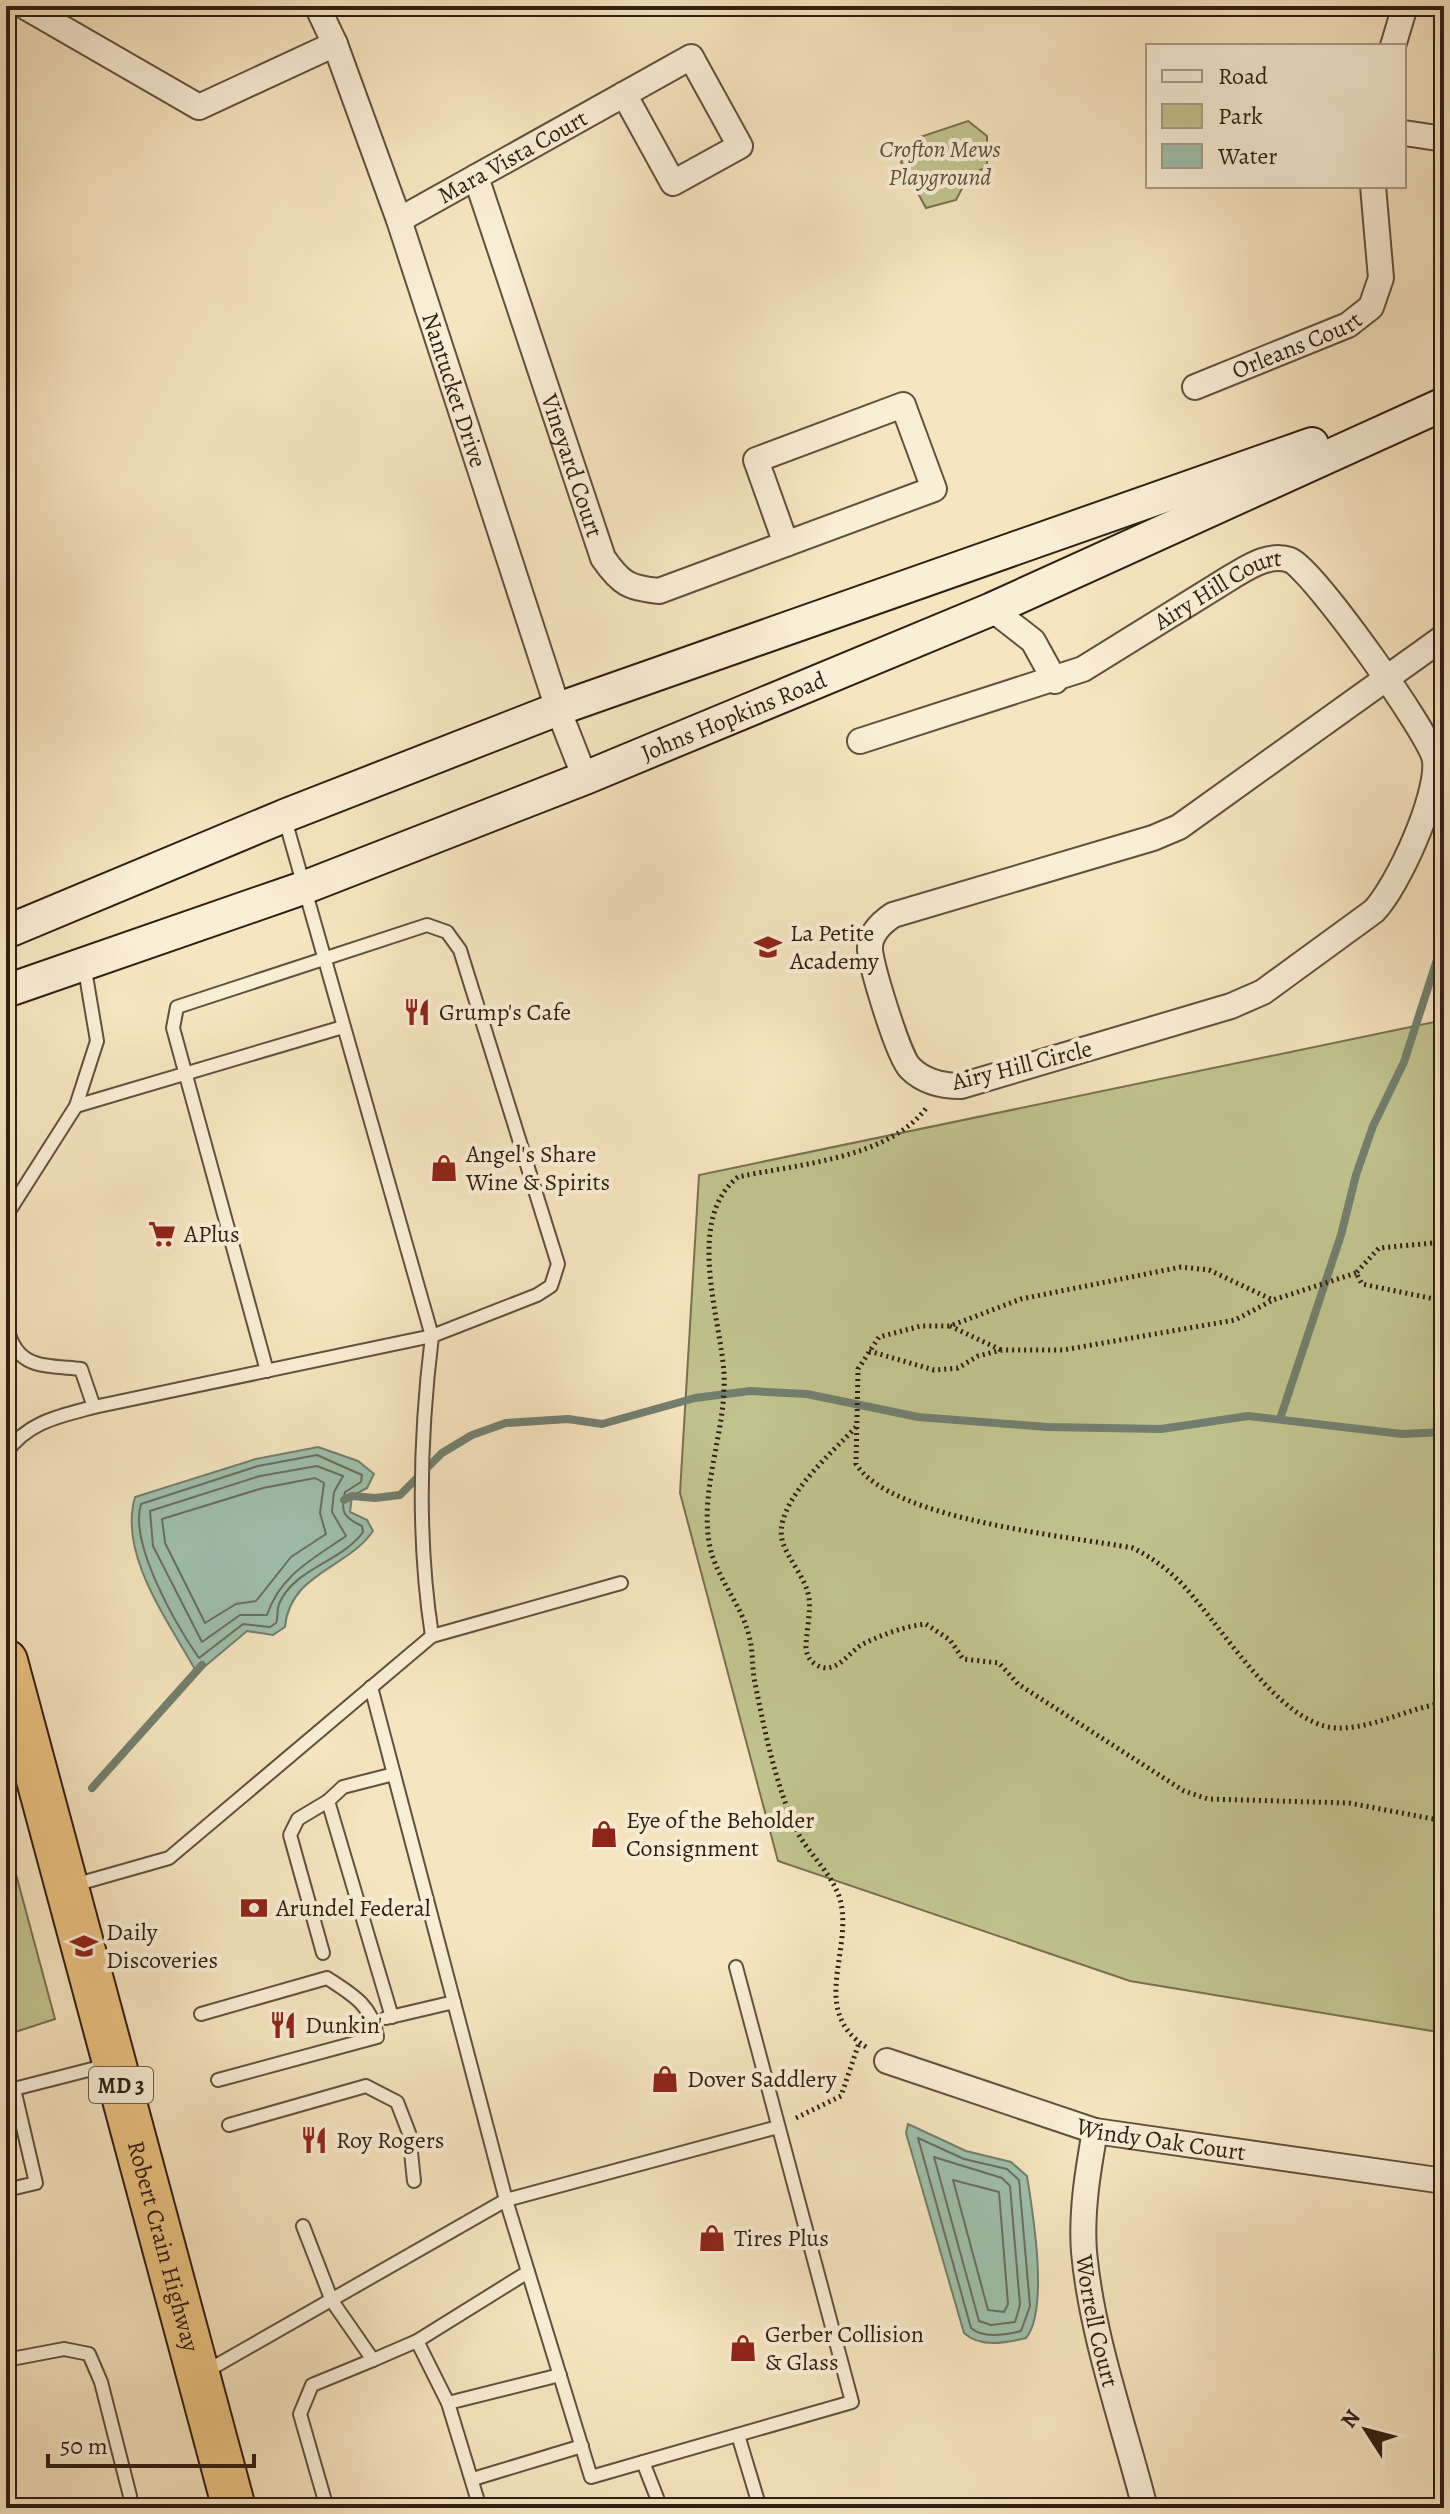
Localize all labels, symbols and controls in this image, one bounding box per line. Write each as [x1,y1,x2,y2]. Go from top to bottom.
legend [1146,44,1406,188]
text: Road [1218,60,1268,92]
text: Park [1218,100,1263,132]
street label: Mara Vista Court [432,102,593,211]
park label: Crofton Mews Playground [879,133,1001,193]
text: Water [1217,140,1278,172]
street label: Orleans Court [1227,304,1369,386]
street label: Nantucket Drive [414,308,494,471]
street label: Vineyard Court [533,389,611,541]
street label: Airy Hill Court [1147,542,1282,638]
street label: Johns Hopkins Road [636,664,831,769]
place label: La Petite Academy [789,917,879,977]
school or university icon: La Petite Academy [753,932,783,962]
place label: Grump's Cafe [439,996,571,1028]
restaurant icon: Grump's Cafe [402,997,432,1027]
street label: Airy Hill Circle [948,1032,1095,1098]
place label: Angel's Share Wine & Spirits [465,1138,610,1198]
shop icon: Angel's Share Wine & Spirits [429,1153,459,1183]
place label: APlus [183,1218,240,1250]
supermarket icon: APlus [147,1219,177,1249]
place label: Eye of the Beholder Consignment [626,1804,814,1864]
shop icon: Eye of the Beholder Consignment [589,1819,619,1849]
place label: Arundel Federal [275,1892,431,1924]
bank icon: Arundel Federal [239,1893,269,1923]
place label: Daily Discoveries [106,1916,218,1976]
school or university icon: Daily Discoveries [69,1931,99,1961]
place label: Dunkin' [305,2009,382,2041]
restaurant icon: Dunkin' [268,2010,298,2040]
place label: Dover Saddlery [687,2063,837,2095]
shop icon: Dover Saddlery [650,2064,680,2094]
road number: MD 3 [89,2067,153,2103]
street label: Windy Oak Court [1071,2109,1248,2168]
place label: Roy Rogers [336,2124,444,2156]
restaurant icon: Roy Rogers [299,2125,329,2155]
street label: Robert Crain Highway [120,2137,207,2355]
place label: Tires Plus [734,2222,829,2254]
shop icon: Tires Plus [697,2223,727,2253]
street label: Worrell Court [1068,2252,1127,2391]
place label: Gerber Collision & Glass [765,2318,924,2378]
shop icon: Gerber Collision & Glass [728,2333,758,2363]
north arrow [1326,2390,1406,2470]
text: N [1334,2404,1367,2434]
scale bar [48,2418,254,2468]
text: 50 m [60,2430,108,2462]

